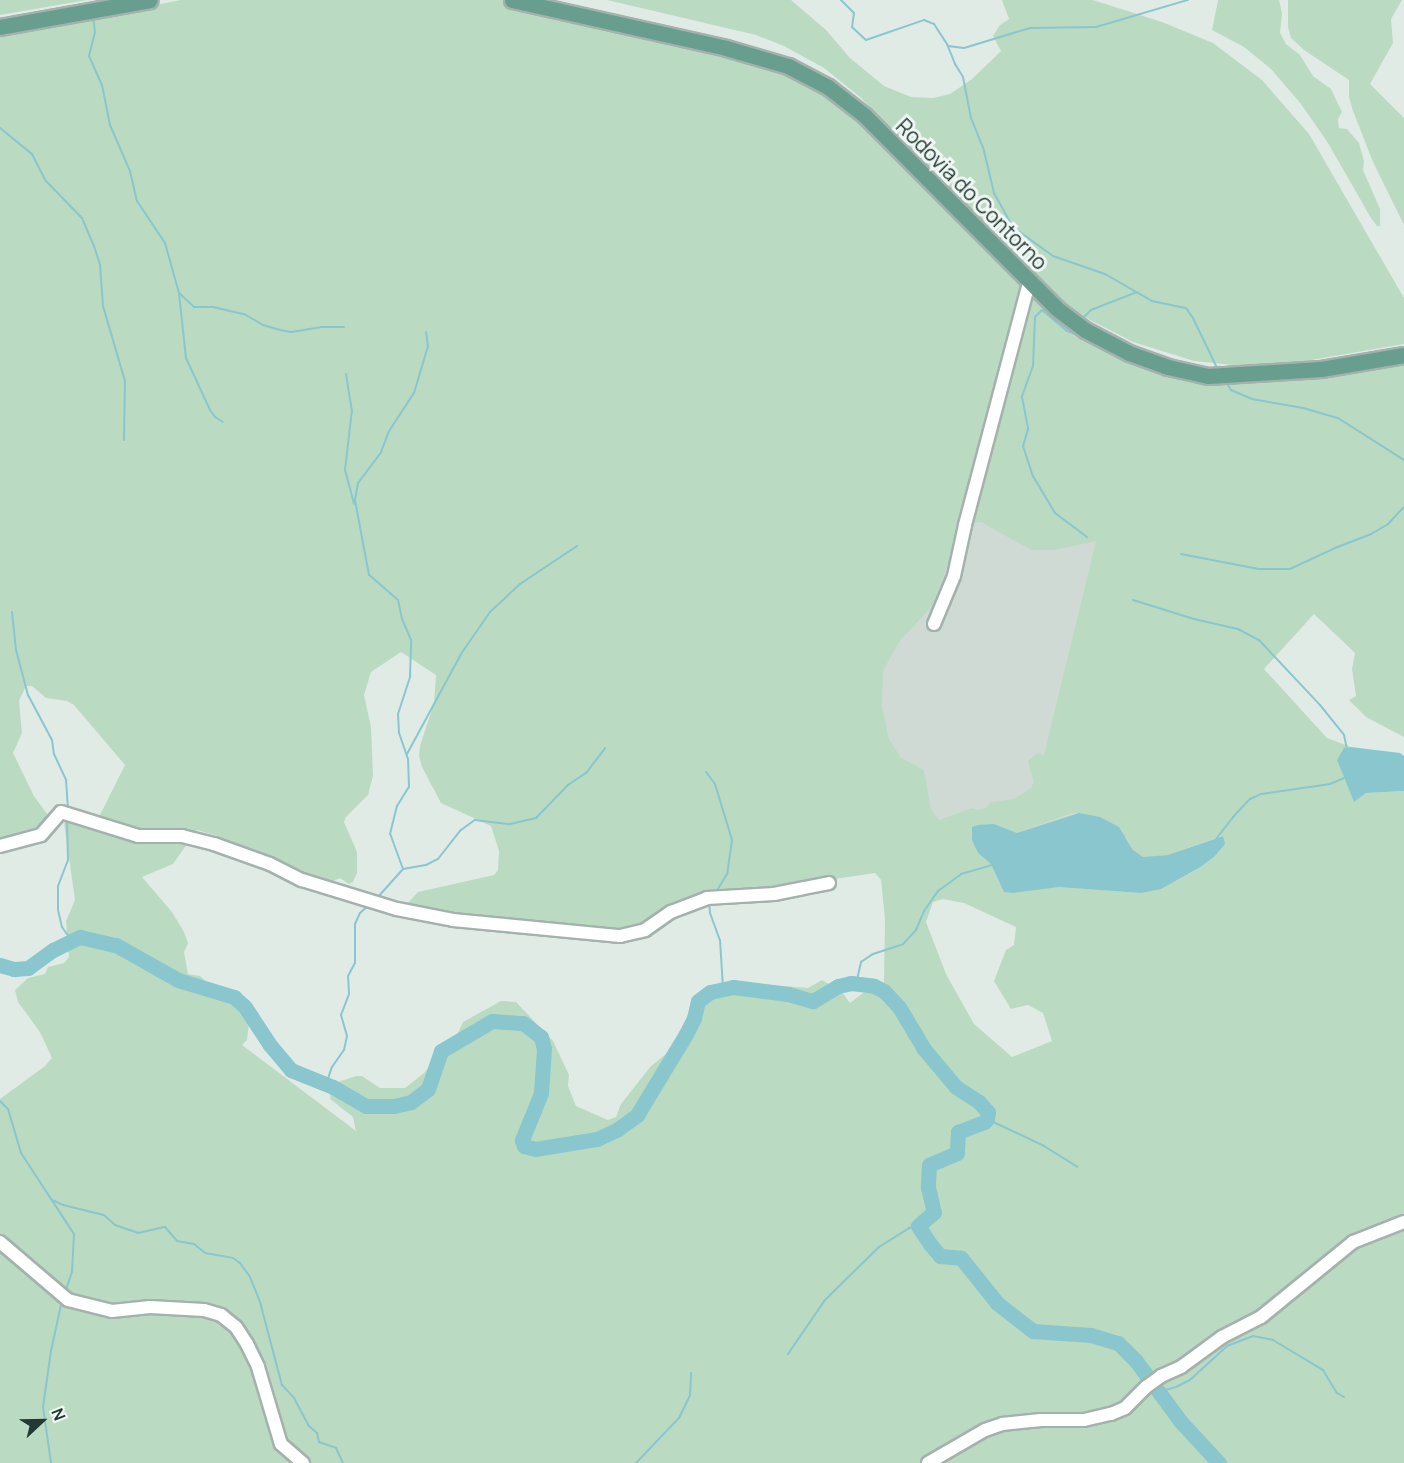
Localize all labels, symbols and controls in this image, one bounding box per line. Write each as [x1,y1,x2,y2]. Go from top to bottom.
street label: Rodovia do Contorno [891,113,1053,275]
north arrow [12,1391,72,1451]
text: N [46,1405,71,1424]

